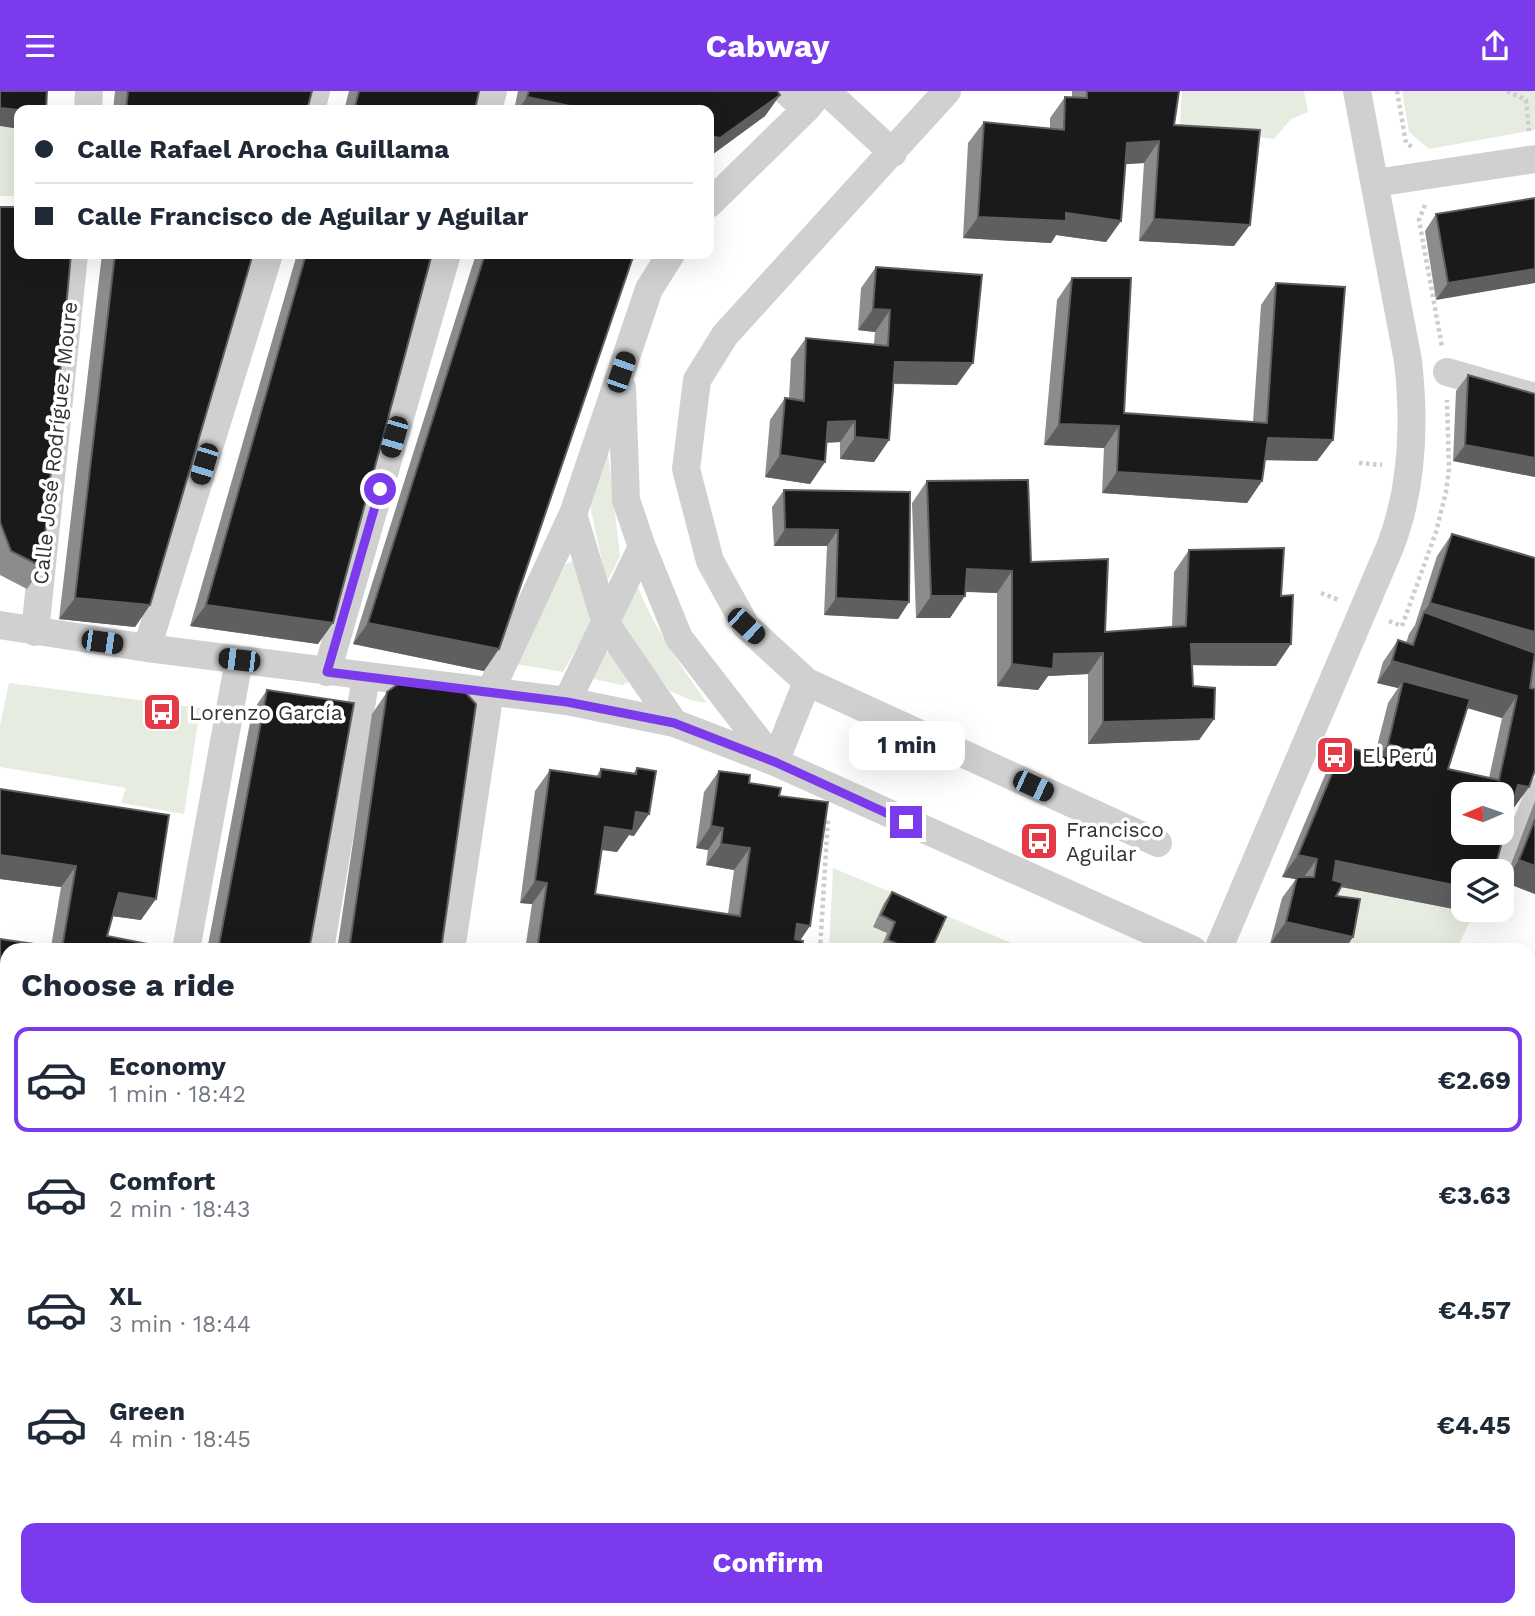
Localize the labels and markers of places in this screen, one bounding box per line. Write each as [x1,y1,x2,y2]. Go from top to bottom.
bus stop icon: Lorenzo García [141,691,183,733]
place label: Lorenzo García [189,700,343,725]
bus stop icon: El Perú [1314,734,1356,776]
place label: El Perú [1362,743,1435,768]
place label: Francisco Aguilar [1066,817,1164,866]
bus stop icon: Francisco Aguilar [1018,820,1060,862]

